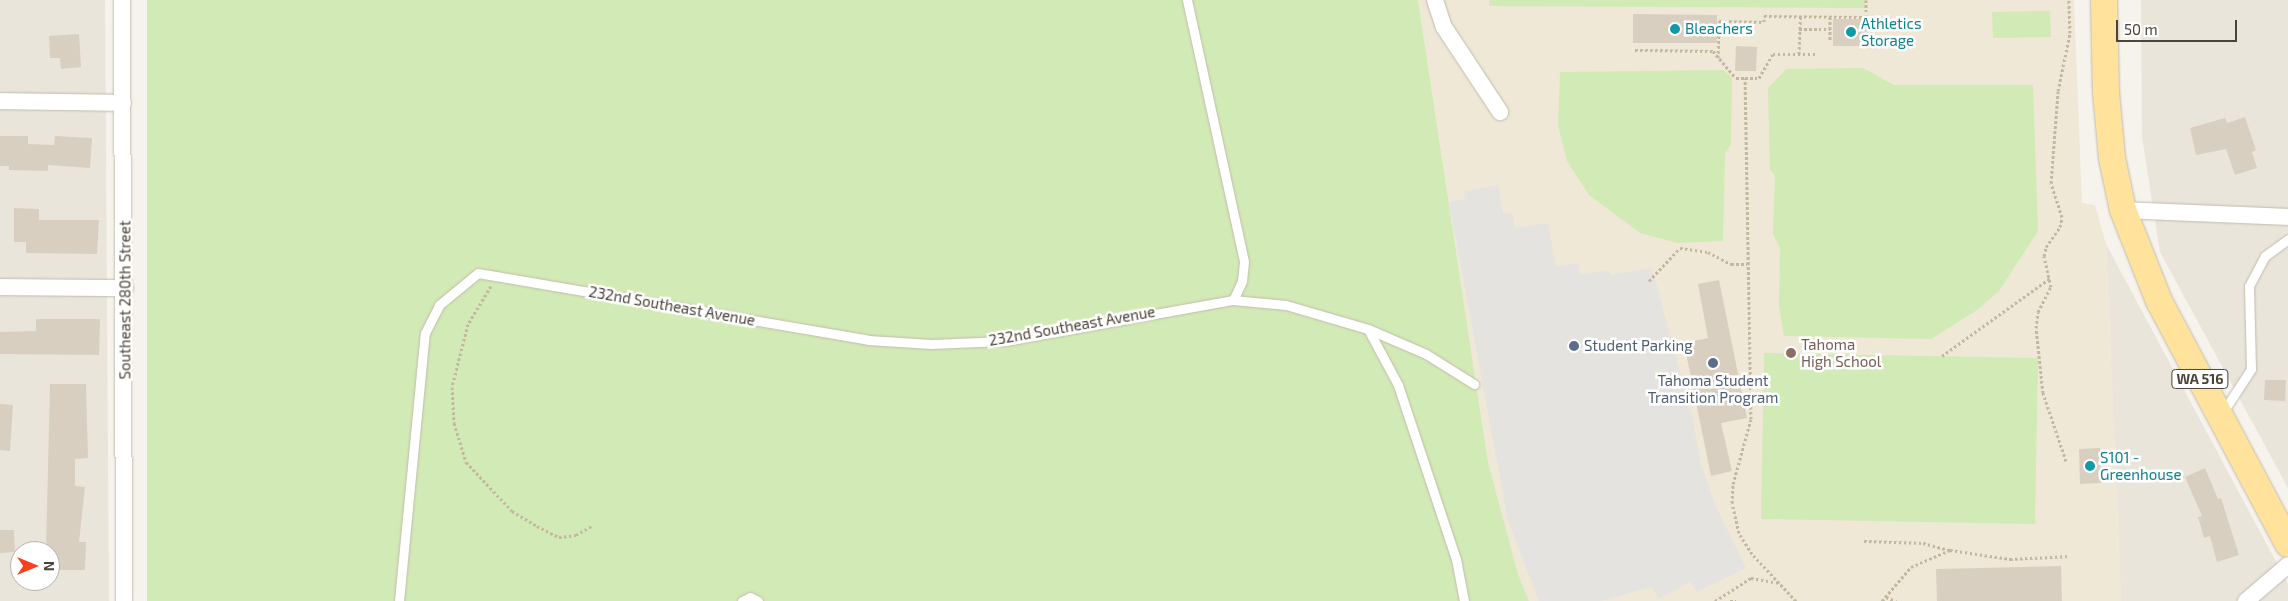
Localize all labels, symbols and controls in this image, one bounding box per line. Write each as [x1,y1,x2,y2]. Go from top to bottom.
scale bar [2118,10,2239,42]
place label: Athletics Storage [1861,14,1921,49]
place label: Bleachers [1685,20,1753,38]
text: 50 m [2124,20,2158,38]
marker: Bleachers [1669,23,1681,35]
marker: Athletics Storage [1845,26,1857,38]
street label: Southeast 280th Street [116,221,134,379]
street label: 232nd Southeast Avenue [587,282,757,330]
street label: 232nd Southeast Avenue [987,302,1157,350]
place label: Tahoma High School [1801,335,1881,370]
place label: Student Parking [1584,337,1692,355]
marker: Student Parking [1568,340,1580,352]
marker: Tahoma High School [1785,347,1797,359]
marker: Tahoma Student Transition Program [1707,357,1719,369]
road number: WA 516 [2170,368,2230,390]
place label: Tahoma Student Transition Program [1648,371,1778,406]
place label: S101 - Greenhouse [2100,448,2182,483]
marker: S101 - Greenhouse [2084,460,2096,472]
north arrow [10,541,60,591]
text: N [41,561,58,571]

